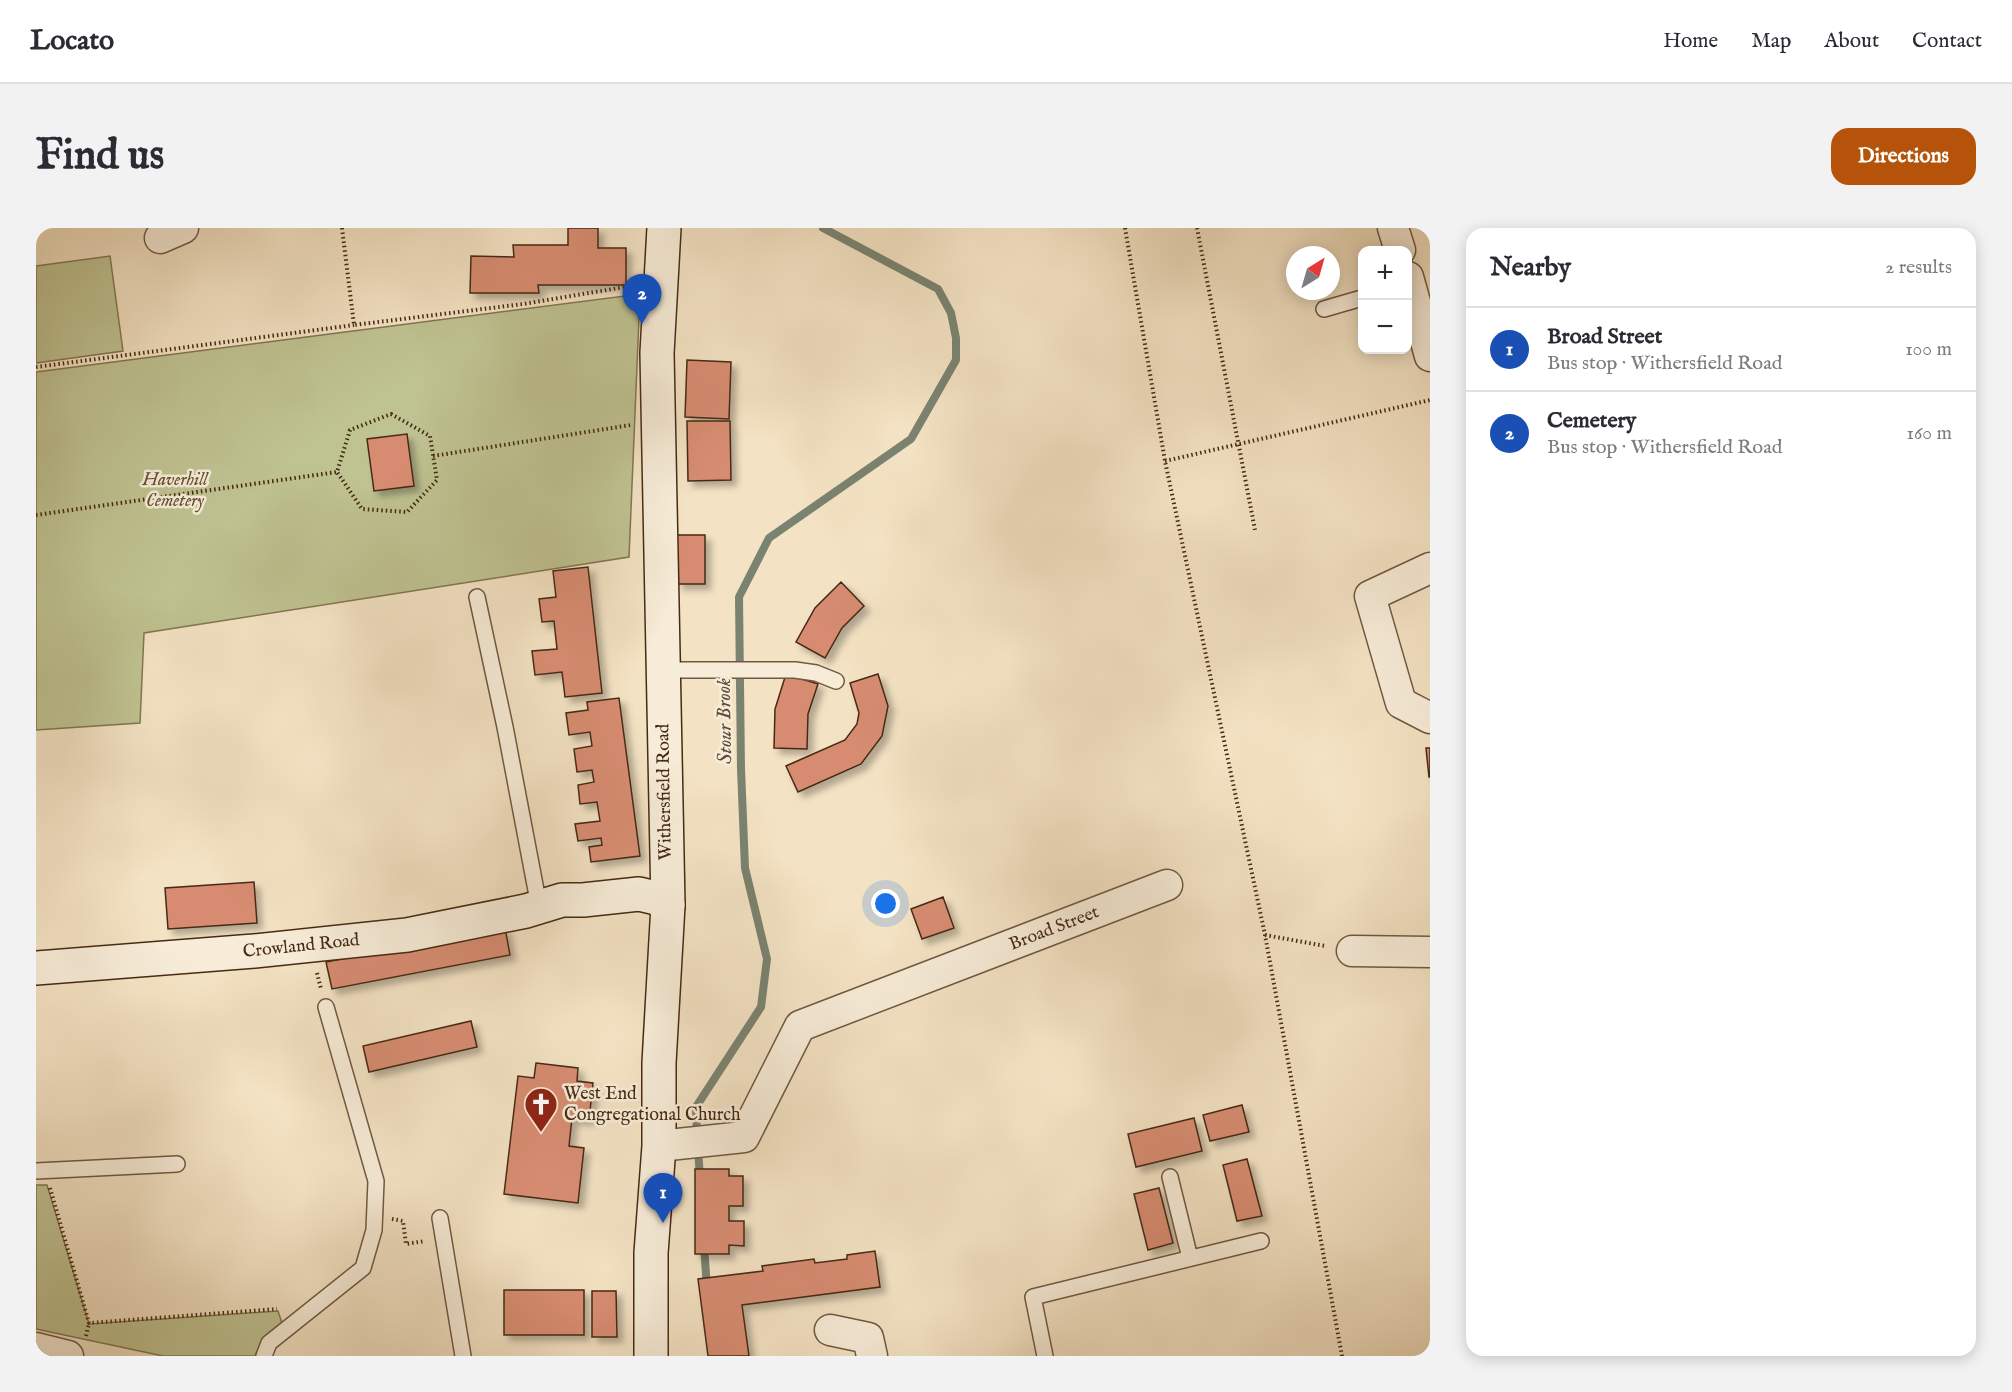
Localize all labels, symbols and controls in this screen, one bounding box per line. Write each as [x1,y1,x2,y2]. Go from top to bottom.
text: Locato [30,24,114,59]
text: Home [1663,28,1718,55]
text: Map [1751,28,1791,55]
text: About [1824,28,1879,55]
text: Contact [1912,28,1982,55]
button: Directions [1831,128,1976,185]
text: Find us [36,130,164,183]
north arrow [1286,246,1340,300]
map controls [1358,246,1412,354]
button: + [1358,246,1412,300]
text: Nearby [1490,251,1571,284]
text: 2 results [1885,255,1952,280]
pin: 2 [622,274,662,324]
button: − [1358,300,1412,354]
text: Broad Street [1547,323,1662,351]
text: 1 [1506,337,1513,362]
text: 100 m [1905,337,1952,362]
text: Bus stop · Withersfield Road [1547,351,1782,376]
text: Cemetery [1547,407,1636,435]
text: 2 [1505,421,1514,446]
text: 160 m [1906,421,1952,446]
text: Bus stop · Withersfield Road [1547,435,1782,460]
park label: Haverhill Cemetery [141,469,209,513]
water label: Stour Brook [712,678,738,764]
street label: Withersfield Road [652,723,678,861]
your location [871,889,900,918]
street label: Broad Street [1006,901,1102,956]
street label: Crowland Road [242,929,361,963]
place label: West End Congregational Church [564,1083,741,1127]
church icon: West End Congregational Church [523,1086,559,1133]
pin: 1 [644,1174,682,1223]

